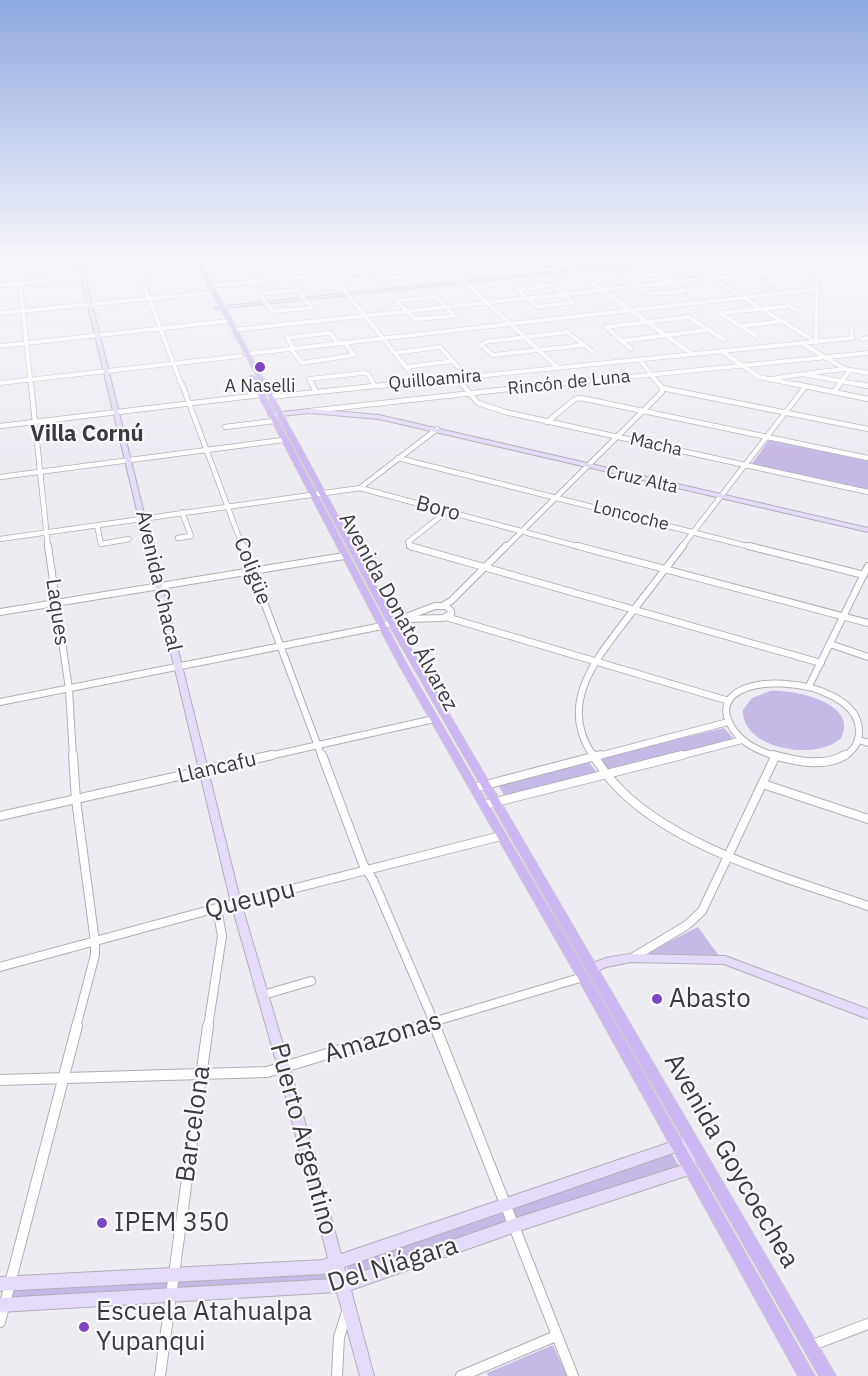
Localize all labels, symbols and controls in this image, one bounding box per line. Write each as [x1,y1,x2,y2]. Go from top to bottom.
marker: A Naselli [253,360,267,374]
street label: Quilloamira [388,365,482,395]
street label: Rincón de Luna [507,366,631,400]
place label: A Naselli [225,376,295,398]
district label: Villa Cornú [30,422,144,448]
street label: Macha [628,429,684,461]
street label: Cruz Alta [604,461,680,499]
street label: Boro [413,491,463,527]
street label: Loncoche [591,496,671,536]
street label: Avenida Chacal [130,508,186,654]
street label: Avenida Donato Álvarez [333,509,463,715]
street label: Coligüe [228,534,276,608]
street label: Laques [40,577,74,647]
street label: Llancafu [175,747,259,789]
street label: Queupu [202,874,298,926]
place label: Abasto [669,983,751,1015]
marker: Abasto [650,992,664,1006]
street label: Amazonas [321,1005,445,1071]
street label: Puerto Argentino [262,1040,344,1238]
street label: Avenida Goycoechea [657,1048,805,1274]
street label: Barcelona [170,1064,218,1184]
place label: IPEM 350 [114,1207,229,1239]
marker: IPEM 350 [95,1216,109,1230]
street label: Del Niágara [324,1230,462,1300]
place label: Escuela Atahualpa Yupanqui [96,1296,312,1358]
marker: Escuela Atahualpa Yupanqui [77,1320,91,1334]

